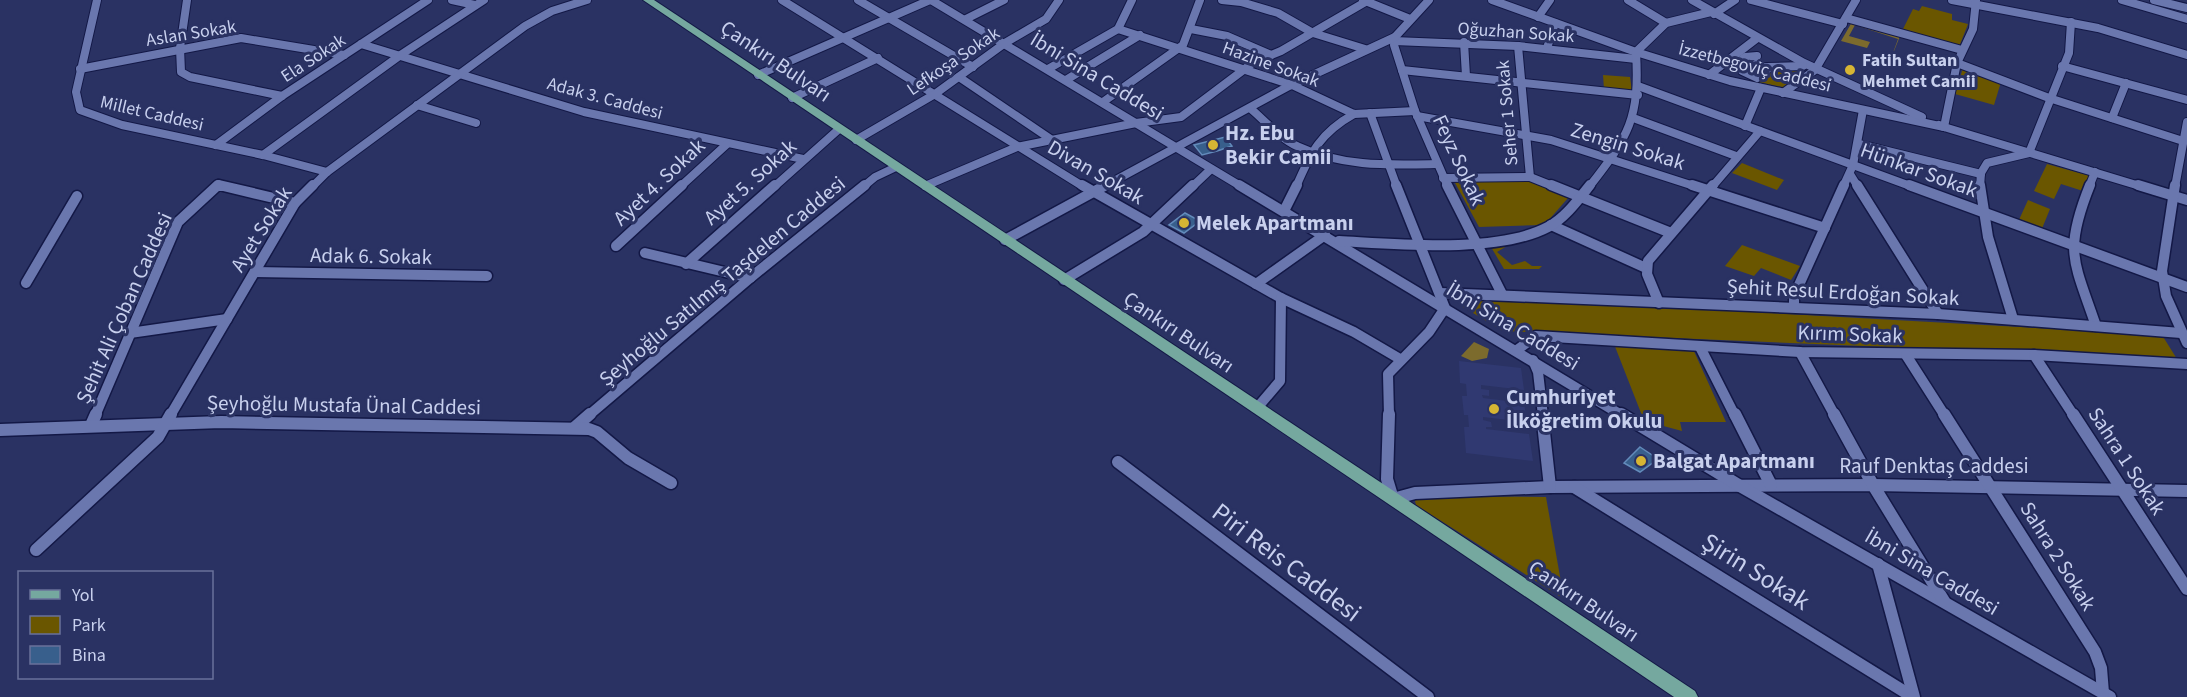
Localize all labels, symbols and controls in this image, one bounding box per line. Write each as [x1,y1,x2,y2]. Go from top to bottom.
street label: Çankırı Bulvarı [715,13,837,109]
street label: Aslan Sokak [144,14,238,53]
street label: Oğuzhan Sokak [1457,16,1575,49]
street label: Lefkoşa Sokak [902,21,1005,102]
street label: İbni Sina Caddesi [1025,24,1169,128]
street label: Ela Sokak [276,28,351,89]
street label: Hazine Sokak [1219,35,1323,94]
street label: İzzetbegoviç Caddesi [1676,36,1834,99]
place label: Fatih Sultan Mehmet Camii [1862,48,1976,94]
street label: Seher 1 Sokak [1490,59,1525,167]
marker: Fatih Sultan Mehmet Camii [1843,63,1857,77]
street label: Adak 3. Caddesi [544,71,665,126]
street label: Millet Caddesi [98,89,206,138]
street label: Feyz Sokak [1425,110,1493,211]
street label: Zengin Sokak [1567,114,1689,178]
place label: Hz. Ebu Bekir Camii [1225,118,1331,172]
street label: Ayet 4. Sokak [606,131,712,233]
street label: Ayet 5. Sokak [697,132,804,232]
street label: Divan Sokak [1042,132,1151,212]
street label: Hünkar Sokak [1856,135,1982,205]
marker: Hz. Ebu Bekir Camii [1206,138,1220,152]
street label: Şeyhoğlu Satılmış Taşdelen Caddesi [592,169,852,393]
street label: Ayet Sokak [223,180,300,278]
street label: Şehit Ali Çoban Caddesi [68,207,180,409]
place label: Melek Apartmanı [1196,208,1354,238]
marker: Melek Apartmanı [1177,216,1191,230]
street label: Adak 6. Sokak [310,240,433,272]
street label: Şehit Resul Erdoğan Sokak [1726,271,1961,313]
street label: İbni Sina Caddesi [1441,274,1585,378]
street label: Çankırı Bulvarı [1118,284,1240,380]
street label: Kırım Sokak [1797,317,1904,351]
place label: Cumhuriyet İlköğretim Okulu [1506,382,1662,436]
street label: Şeyhoğlu Mustafa Ünal Caddesi [207,388,481,422]
street label: Sahra 1 Sokak [2081,401,2173,521]
marker: Cumhuriyet İlköğretim Okulu [1487,402,1501,416]
place label: Balgat Apartmanı [1653,446,1815,476]
street label: Rauf Denktaş Caddesi [1839,451,2029,481]
marker: Balgat Apartmanı [1634,454,1648,468]
street label: Piri Reis Caddesi [1204,494,1369,631]
street label: Sahra 2 Sokak [2013,496,2104,617]
street label: İbni Sina Caddesi [1859,521,2005,623]
street label: Şirin Sokak [1694,523,1817,619]
street label: Çankırı Bulvarı [1523,553,1645,649]
legend [18,571,213,679]
text: Yol [71,583,94,608]
text: Park [72,613,106,638]
text: Bina [72,643,106,668]

